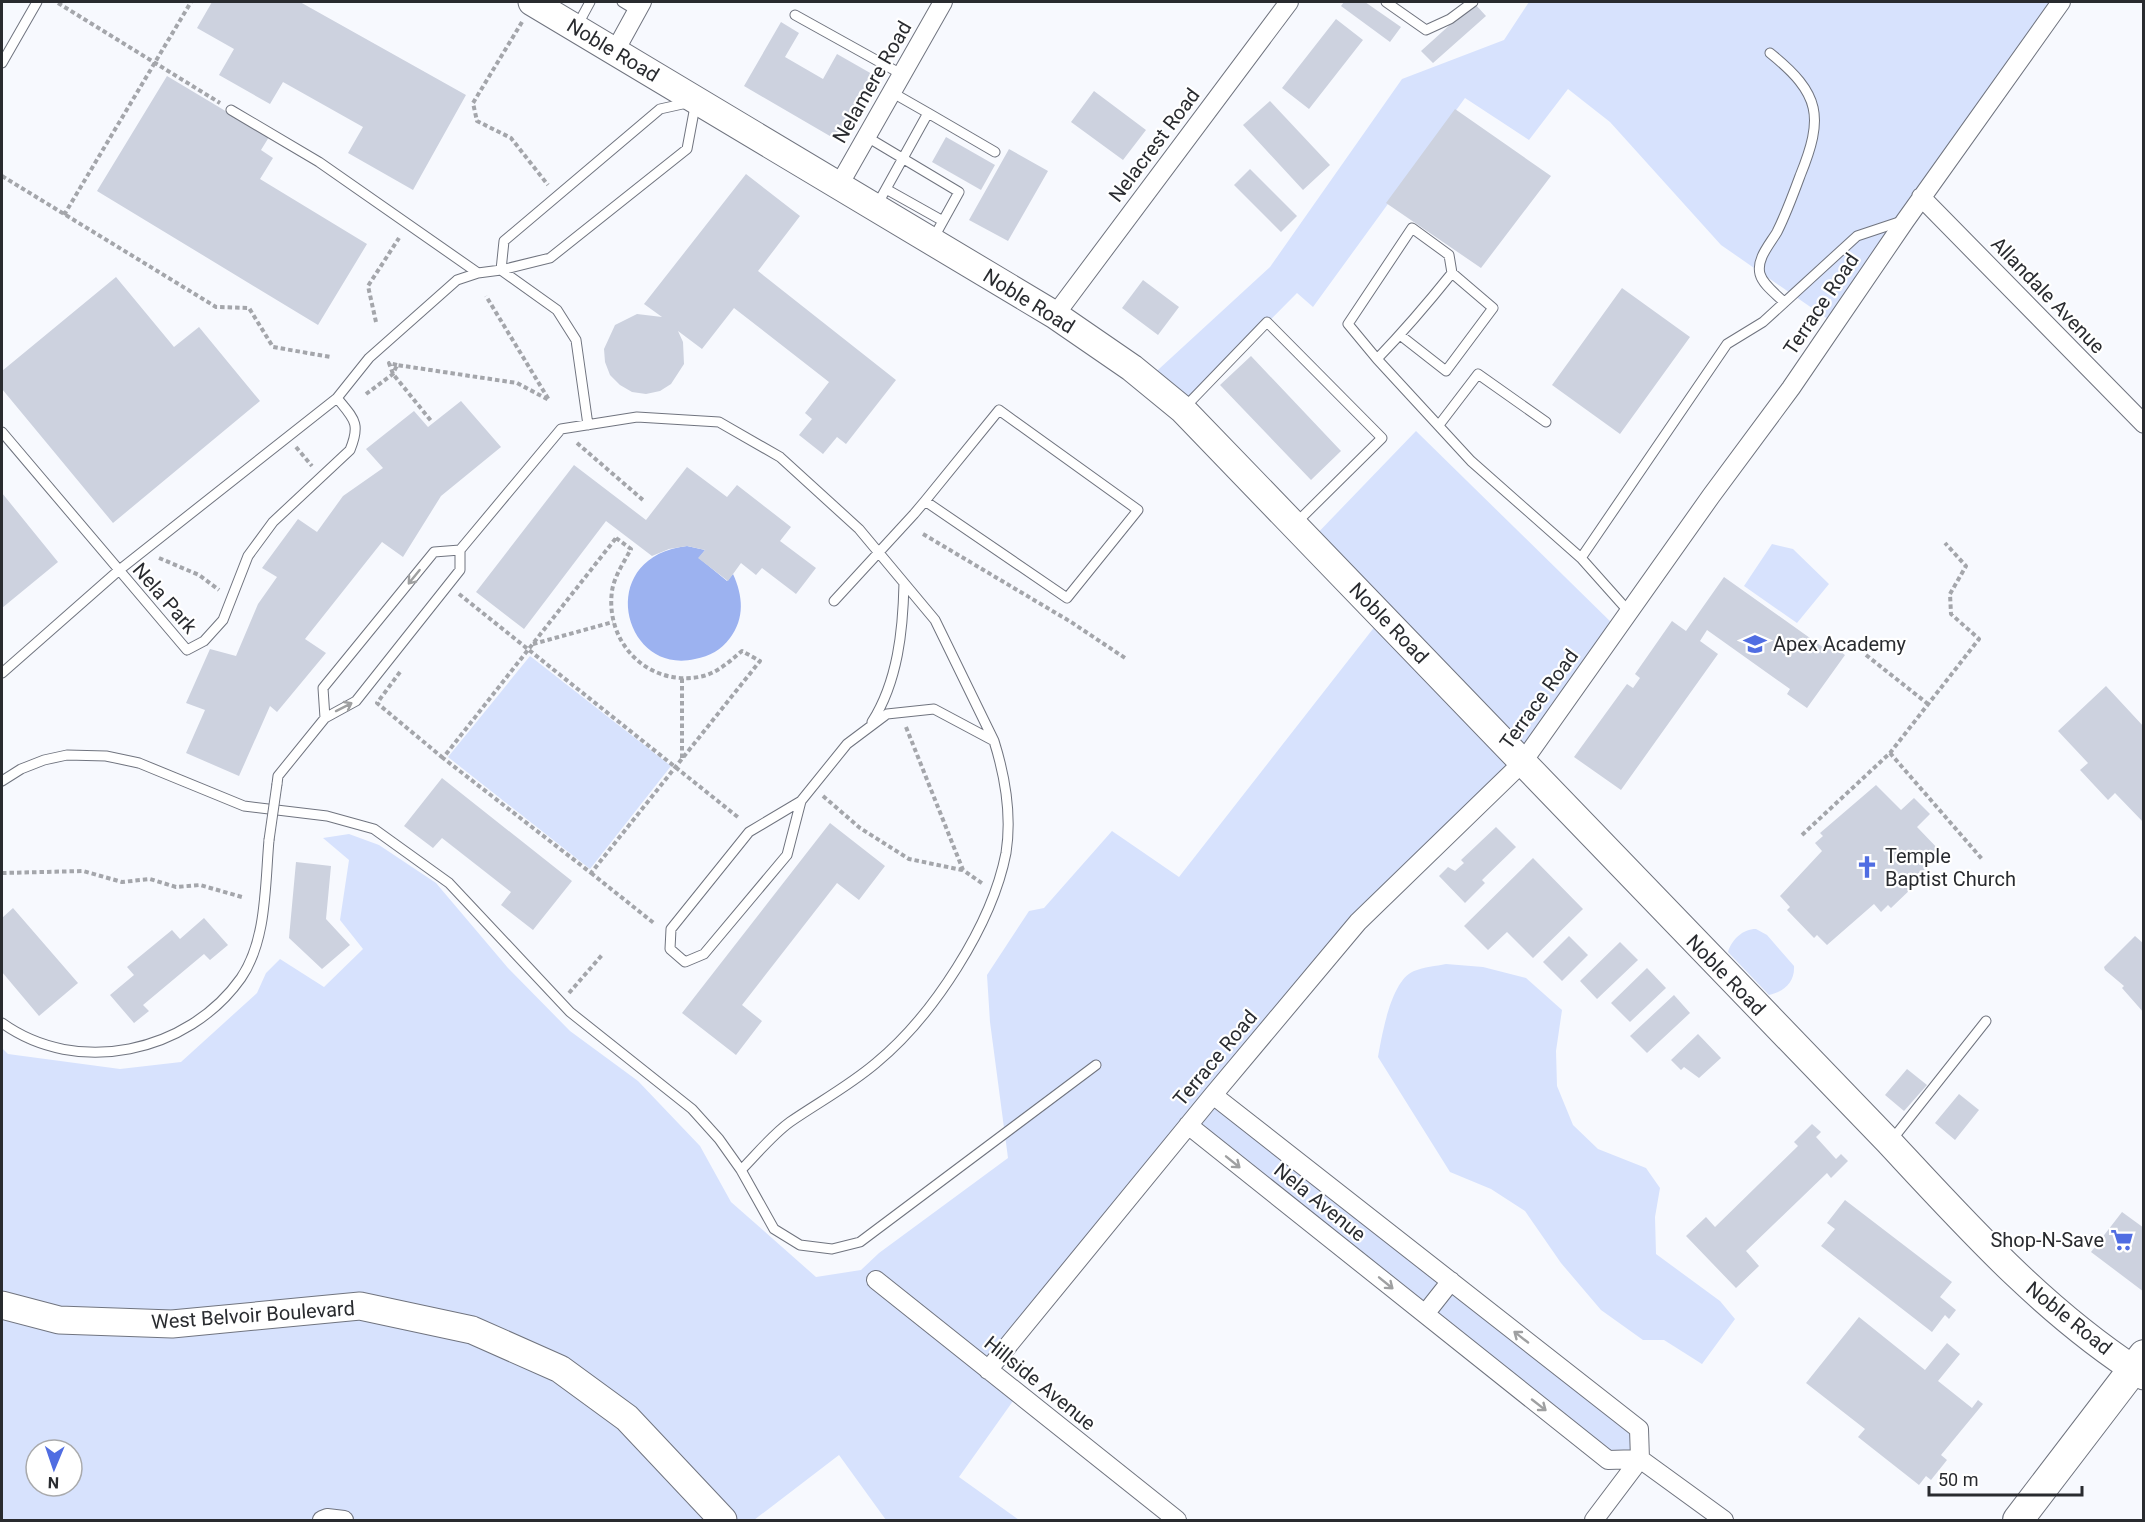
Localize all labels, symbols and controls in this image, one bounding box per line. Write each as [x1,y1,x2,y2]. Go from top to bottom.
street label: Noble Road [563,13,663,87]
street label: Nelamere Road [827,17,917,147]
street label: Nelacrest Road [1103,83,1205,207]
street label: Allandale Avenue [1986,232,2110,358]
street label: Terrace Road [1778,249,1864,359]
street label: Noble Road [979,263,1079,339]
street label: Nela Park [128,558,203,639]
one-way arrow [407,569,420,585]
street label: Noble Road [1345,578,1433,668]
school or university icon: Apex Academy [1742,631,1768,657]
place label: Apex Academy [1773,632,1907,656]
street label: Terrace Road [1495,644,1583,754]
one-way arrow [335,701,353,713]
place label: Temple Baptist Church [1885,844,2016,891]
church icon: Temple Baptist Church [1854,854,1880,880]
street label: Noble Road [1682,930,1770,1020]
street label: Terrace Road [1168,1005,1262,1111]
one-way arrow [1225,1155,1241,1168]
street label: Nela Avenue [1269,1158,1371,1246]
supermarket icon: Shop-N-Save [2109,1227,2135,1253]
place label: Shop-N-Save [1990,1228,2104,1252]
street label: Noble Road [2021,1276,2117,1360]
one-way arrow [1378,1277,1394,1290]
street label: West Belvoir Boulevard [150,1296,356,1334]
one-way arrow [1514,1330,1530,1343]
street label: Hillside Avenue [979,1331,1101,1435]
one-way arrow [1530,1398,1546,1411]
north arrow [24,1438,84,1498]
scale bar [1929,1459,2082,1497]
text: 50 m [1938,1469,1978,1490]
text: N [48,1473,59,1492]

